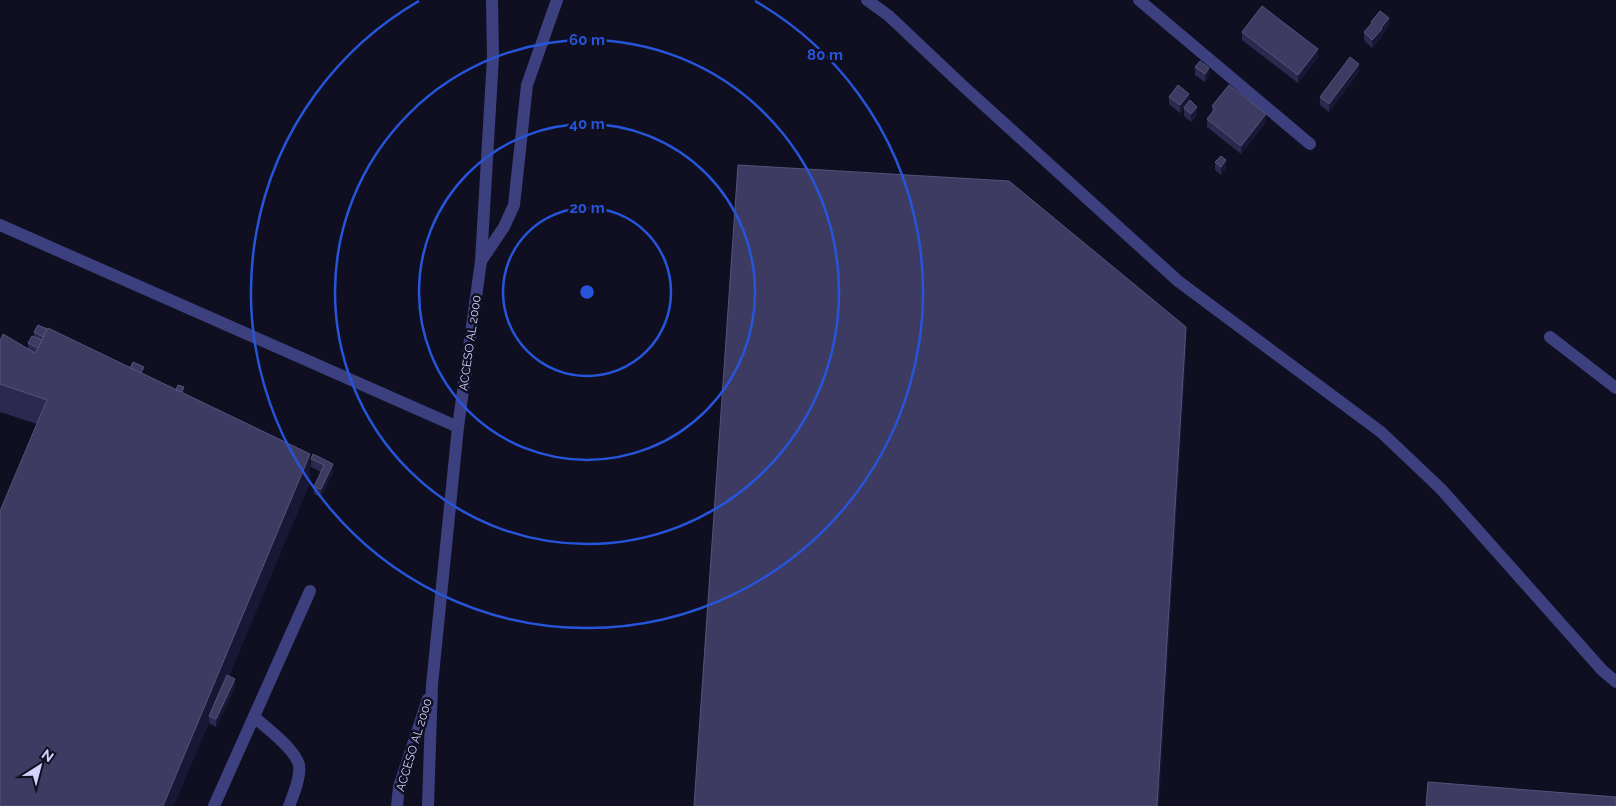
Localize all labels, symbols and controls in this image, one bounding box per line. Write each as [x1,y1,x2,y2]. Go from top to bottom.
text: 60 m [569,31,605,49]
text: 80 m [807,46,843,64]
text: 40 m [569,115,605,133]
text: 20 m [569,199,605,217]
centre of rings [578,283,596,301]
street label: ACCESO AL 2000 [456,294,484,392]
street label: ACCESO AL 2000 [393,697,435,793]
north arrow [15,741,65,791]
text: N [39,746,57,765]

